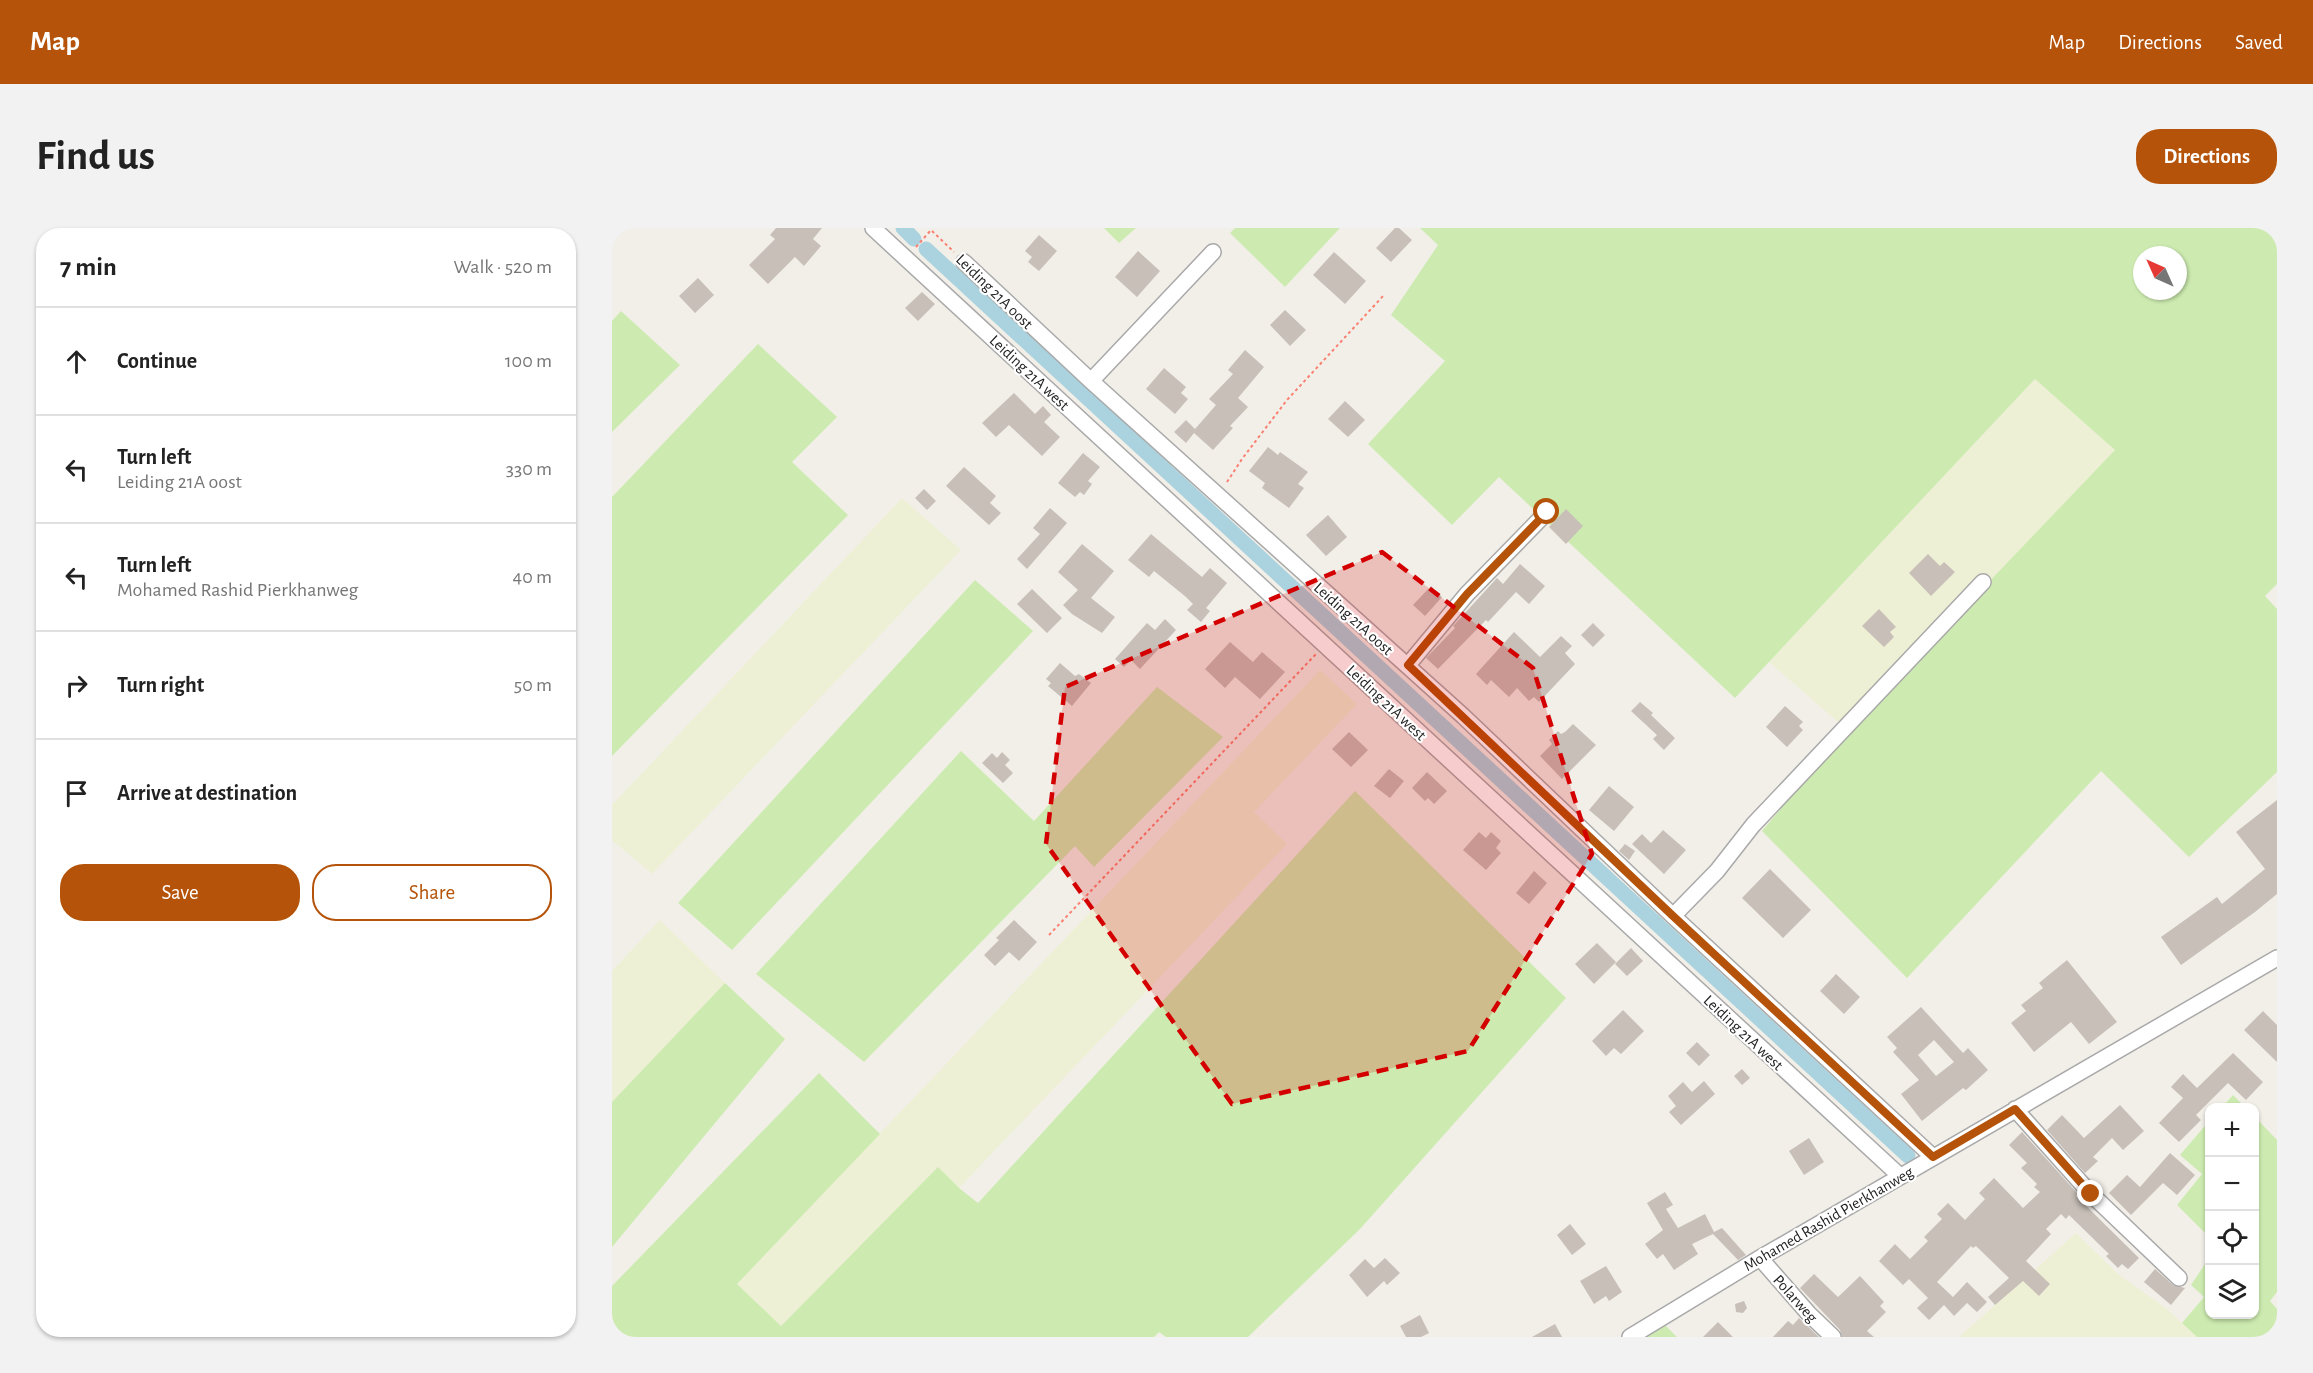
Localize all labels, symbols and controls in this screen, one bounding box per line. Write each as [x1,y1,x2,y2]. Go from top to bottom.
text: Map [30,28,80,56]
text: Map [2049,32,2085,53]
text: Directions [2118,32,2202,53]
text: Saved [2235,32,2283,53]
button: Directions [2136,129,2277,184]
text: Find us [36,135,155,177]
north arrow [2133,246,2187,300]
street label: Leiding 21A oost [953,251,1036,332]
text: 7 min [60,254,117,280]
text: Walk · 520 m [453,257,552,277]
street label: Leiding 21A west [987,332,1072,413]
icon: ahead [60,345,93,378]
text: Continue [117,350,197,372]
text: 100 m [505,351,552,371]
text: Turn left [117,446,191,468]
icon: left [60,453,93,486]
text: 330 m [506,459,552,479]
text: Leiding 21A oost [117,472,242,492]
route start [1533,498,1559,524]
text: Turn left [117,554,191,576]
icon: left [60,561,93,594]
text: 40 m [513,567,552,587]
street label: Leiding 21A oost [1311,579,1396,658]
text: Mohamed Rashid Pierkhanweg [117,580,358,600]
street label: Leiding 21A west [1344,662,1429,743]
icon: right [60,669,93,702]
text: Turn right [117,674,204,696]
text: 50 m [514,675,552,695]
icon: arrive [60,777,93,810]
text: Arrive at destination [117,782,297,804]
button: Save [60,864,300,921]
button: Share [312,864,552,921]
street label: Leiding 21A west [1701,992,1786,1073]
map controls [2205,1103,2259,1319]
button: + [2205,1103,2259,1157]
button: − [2205,1157,2259,1211]
street label: Mohamed Rashid Pierkhanweg [1741,1164,1916,1274]
route end [2077,1180,2103,1206]
button: locate [2205,1211,2259,1265]
button: layers [2205,1265,2259,1319]
street label: Polarweg [1770,1272,1821,1326]

